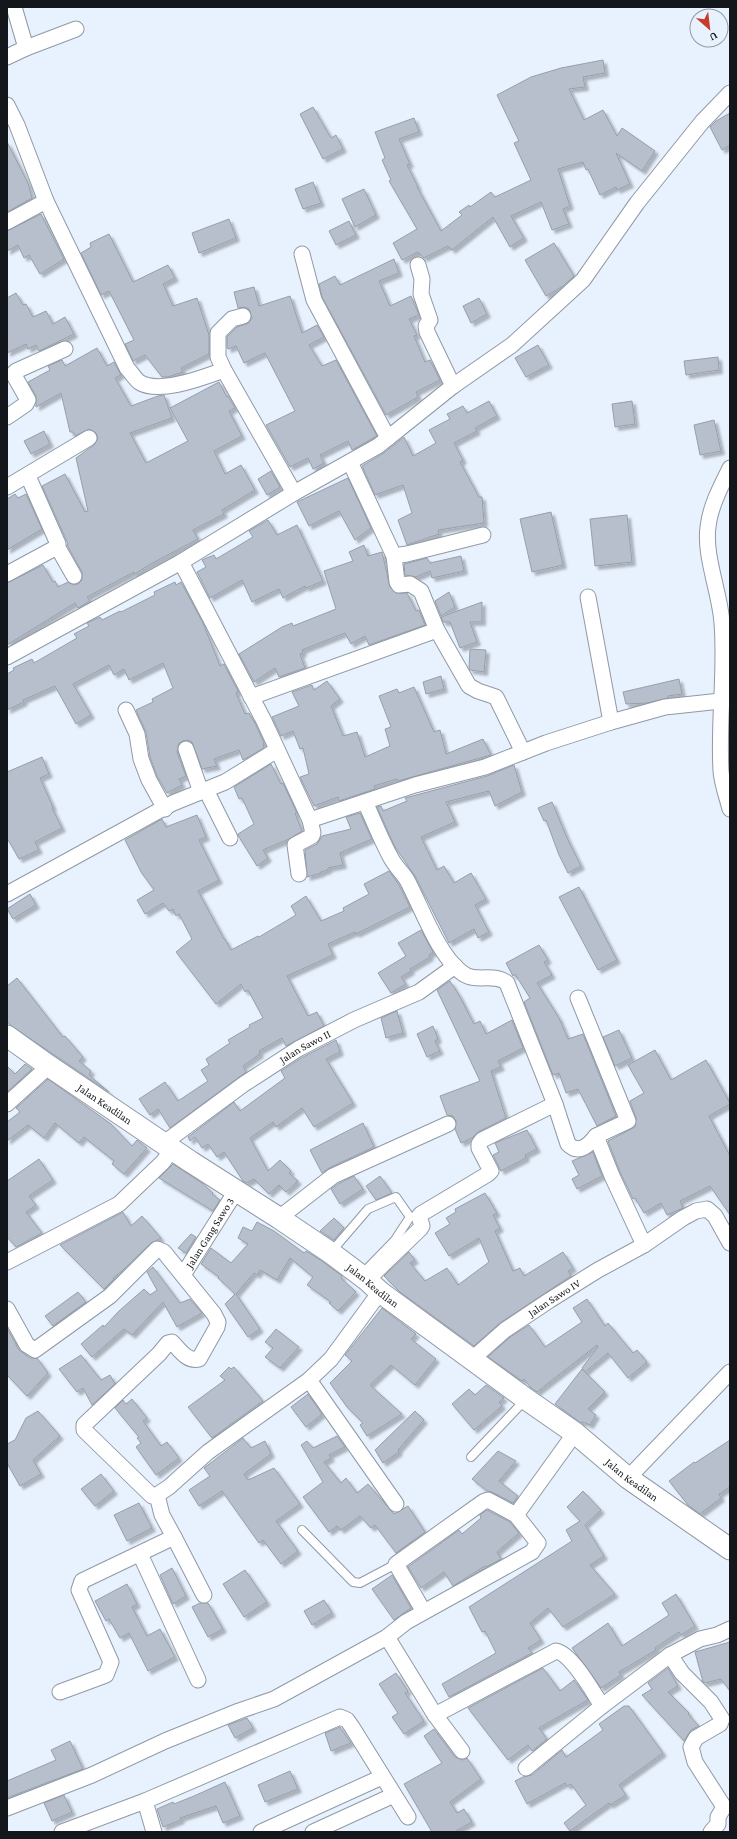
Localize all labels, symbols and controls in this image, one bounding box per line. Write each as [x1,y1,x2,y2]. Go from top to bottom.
north arrow [689,8,729,48]
text: U [707,30,720,44]
street label: Jalan Sawo II [276,1027,332,1067]
street label: Jalan Keadilan [74,1081,134,1126]
street label: Jalan Gang Sawo 3 [183,1195,236,1271]
street label: Jalan Keadilan [343,1260,401,1310]
street label: Jalan Sawo IV [525,1276,583,1320]
street label: Jalan Keadilan [602,1455,661,1503]

